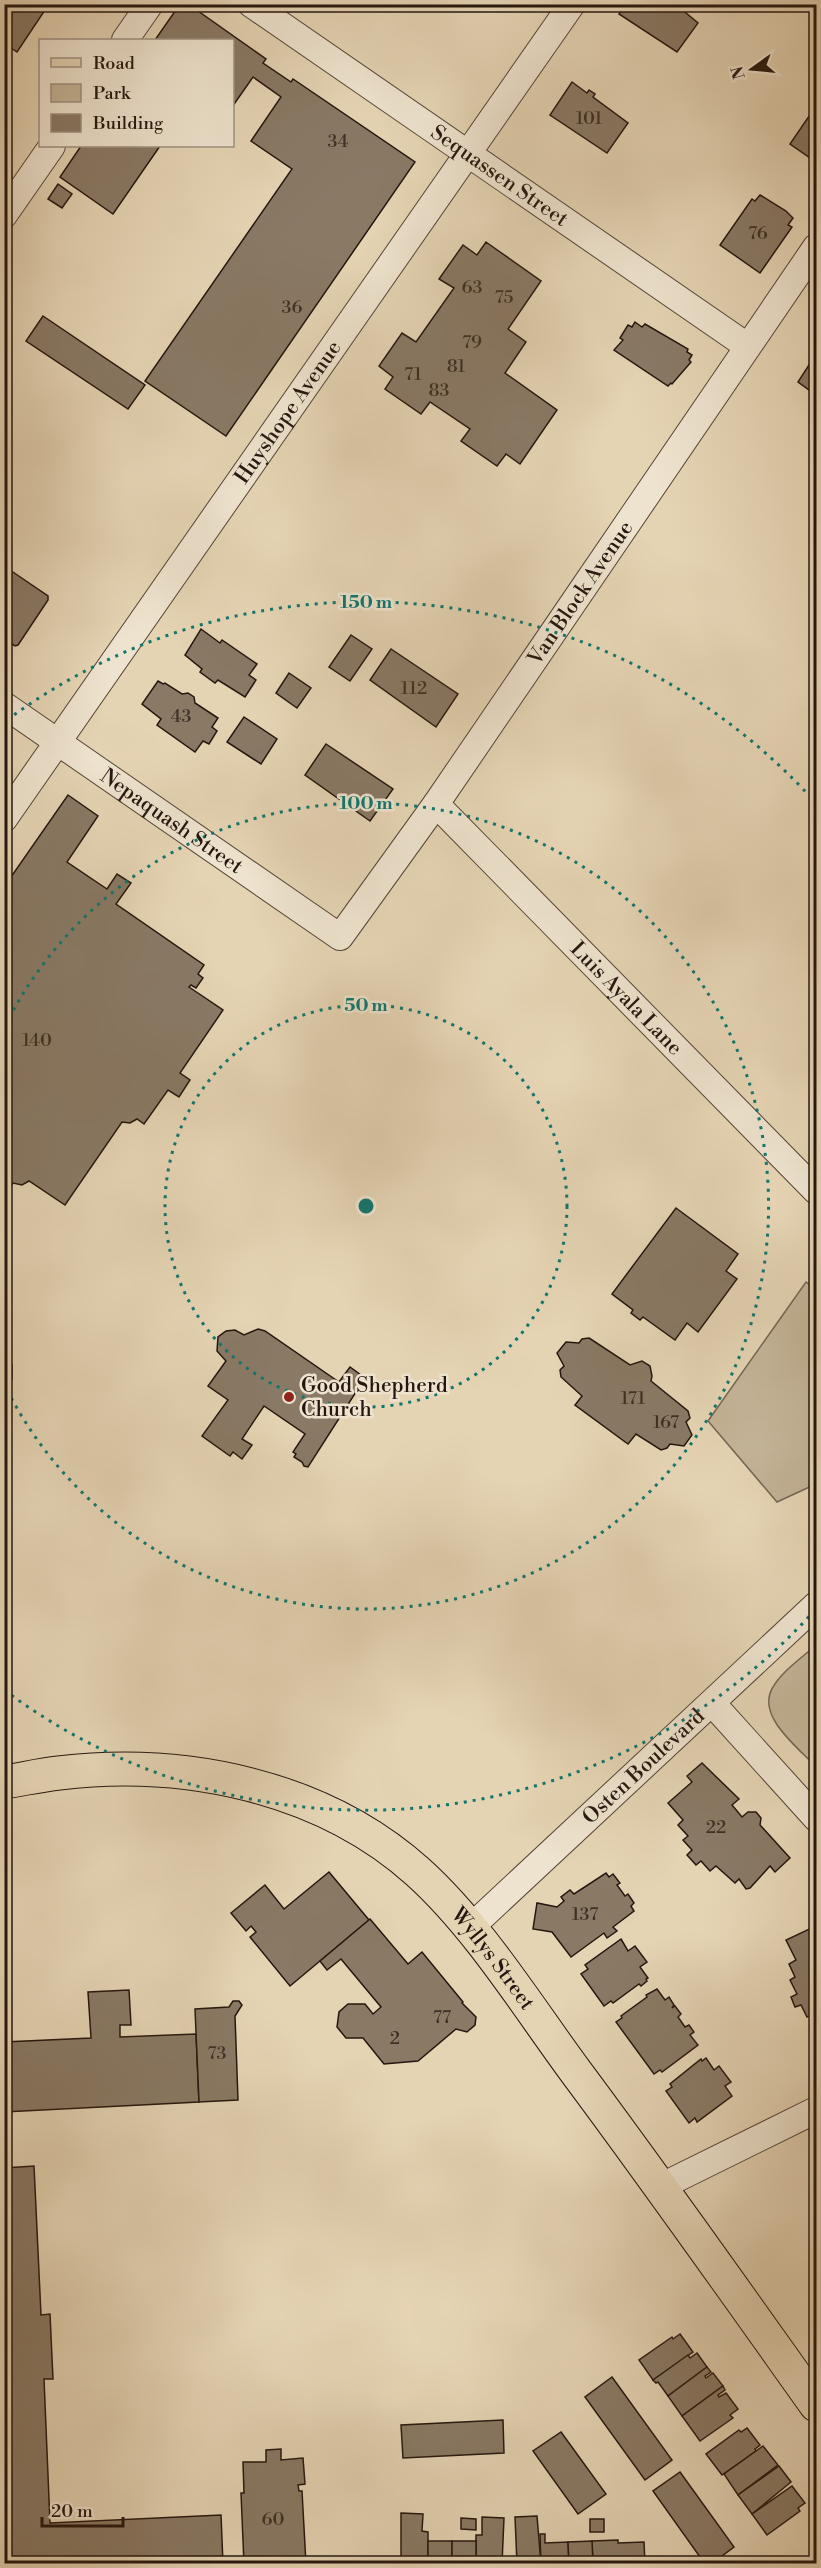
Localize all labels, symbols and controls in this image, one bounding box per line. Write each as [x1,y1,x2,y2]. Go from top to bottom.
legend [39,39,234,147]
north arrow [722,39,782,99]
text: Road [93,52,136,75]
text: N [727,64,750,81]
text: Park [93,82,132,105]
house number: 101 [576,107,602,130]
text: Building [92,112,164,135]
street label: Sequassen Street [425,120,573,233]
house number: 34 [328,130,349,153]
house number: 76 [748,222,768,245]
house number: 63 [462,276,482,299]
house number: 75 [495,286,513,309]
house number: 36 [282,296,303,319]
house number: 79 [462,331,482,354]
street label: Huyshope Avenue [229,336,347,489]
house number: 81 [447,355,465,378]
house number: 71 [404,363,422,386]
house number: 83 [429,379,450,402]
street label: Van Block Avenue [522,516,639,671]
text: 150 m [340,591,393,614]
house number: 112 [401,677,427,700]
house number: 43 [171,705,191,728]
street label: Nepaquash Street [95,763,248,880]
text: 100 m [339,792,393,815]
street label: Luis Ayala Lane [564,936,687,1061]
text: 50 m [344,994,388,1017]
house number: 140 [22,1029,52,1052]
centre of rings [356,1196,376,1216]
place label: Good Shepherd Church [301,1373,448,1423]
house number: 171 [621,1387,645,1410]
marker: Good Shepherd Church [282,1390,296,1404]
house number: 167 [653,1411,679,1434]
street label: Osten Boulevard [577,1704,710,1830]
house number: 22 [706,1816,726,1839]
street label: Wyllys Street [444,1902,540,2016]
house number: 137 [572,1903,598,1926]
house number: 77 [433,2006,451,2029]
house number: 2 [390,2027,400,2050]
house number: 73 [208,2042,226,2065]
scale bar [42,2490,123,2528]
text: 20 m [51,2500,93,2523]
house number: 60 [262,2508,284,2531]

